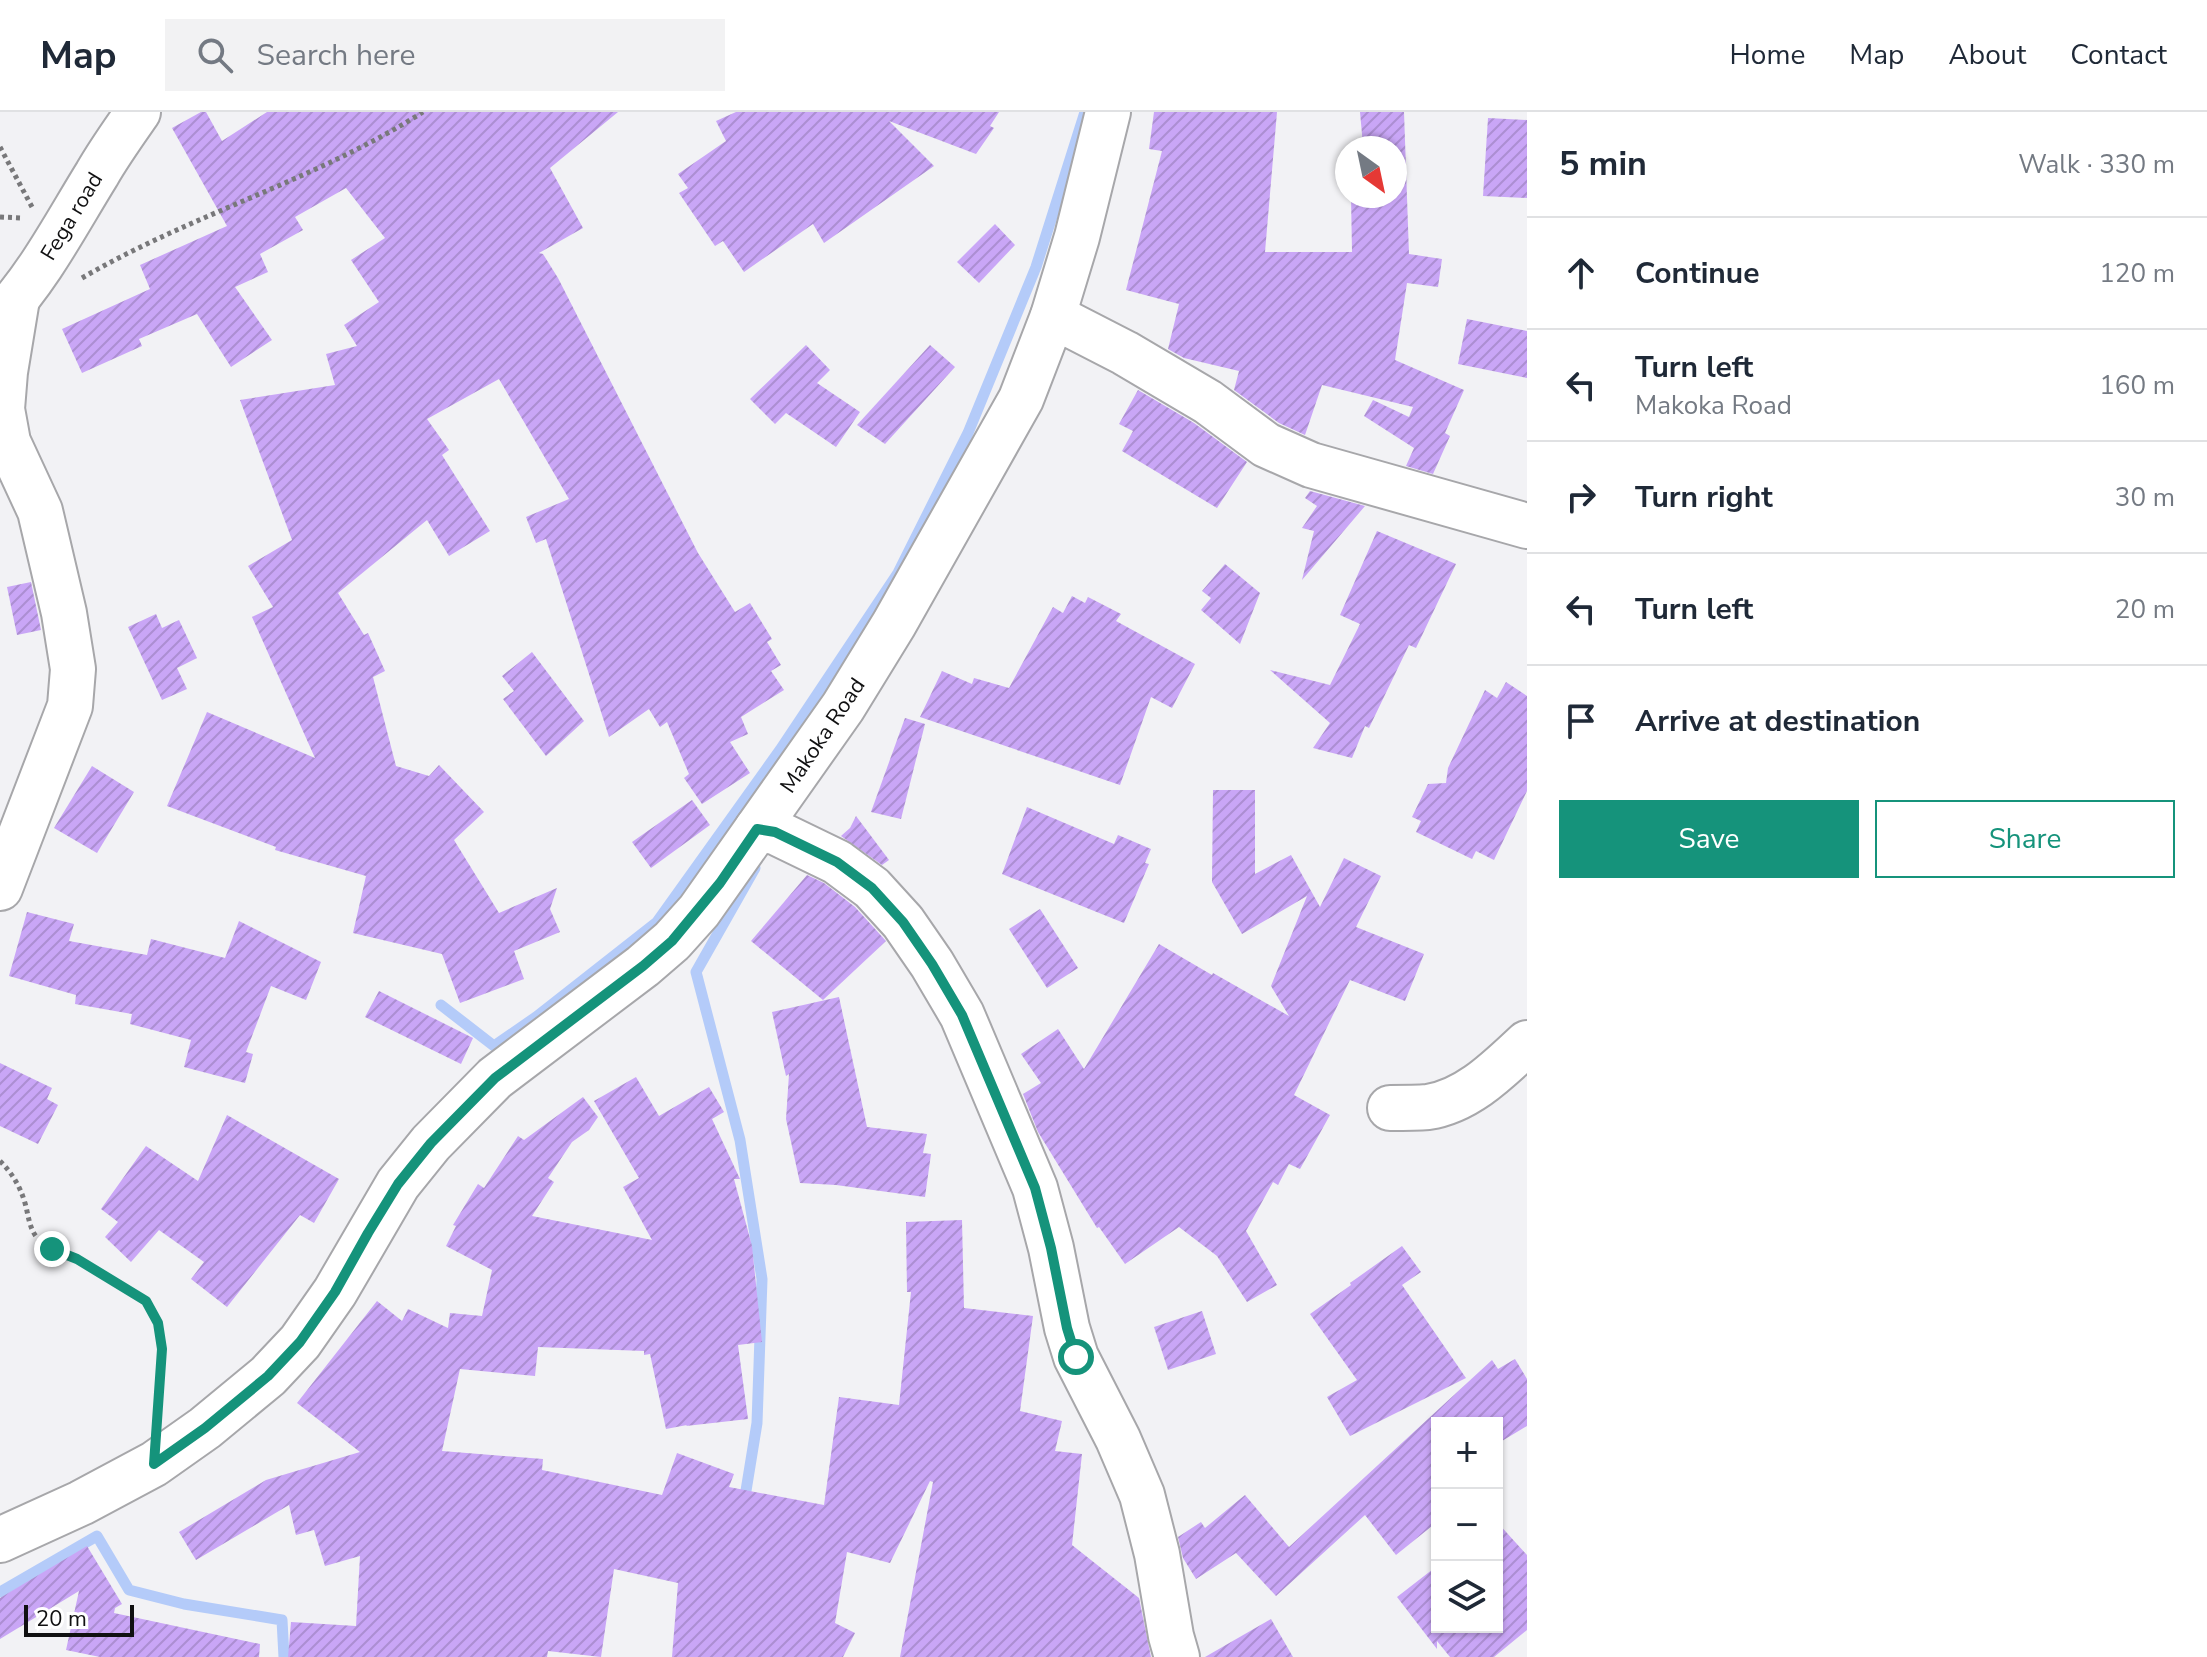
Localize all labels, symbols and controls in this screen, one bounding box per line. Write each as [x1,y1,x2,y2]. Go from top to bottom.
search box [165,19,725,91]
text: Map [40,30,117,81]
icon: search [193,33,237,77]
text: Search here [257,35,416,76]
text: Home [1730,36,1805,74]
text: Map [1849,36,1904,74]
text: About [1948,36,2026,74]
text: Contact [2070,36,2167,74]
north arrow [1335,136,1407,208]
text: 5 min [1559,141,1647,187]
text: Walk · 330 m [2018,147,2175,182]
street label: Fega road [34,167,110,266]
icon: ahead [1559,251,1603,295]
text: Continue [1635,253,1760,294]
text: 120 m [2099,256,2175,291]
text: Turn left [1635,347,1753,388]
icon: left [1559,363,1603,407]
text: 160 m [2099,368,2175,403]
text: Makoka Road [1635,388,1792,423]
icon: right [1559,475,1603,519]
text: Turn right [1635,477,1773,518]
text: 30 m [2115,480,2175,515]
icon: left [1559,587,1603,631]
text: Turn left [1635,589,1753,630]
text: 20 m [2115,592,2175,627]
street label: Makoka Road [773,672,872,799]
icon: arrive [1559,699,1603,743]
text: Arrive at destination [1635,701,1920,742]
button: Save [1559,800,1859,878]
button: Share [1875,800,2175,878]
route end [34,1231,70,1267]
route start [1058,1339,1094,1375]
map controls [1431,1417,1503,1633]
button: + [1431,1417,1503,1489]
button: − [1431,1489,1503,1561]
button: layers [1431,1561,1503,1633]
scale bar [24,1601,134,1637]
text: 20 m [36,1604,87,1634]

